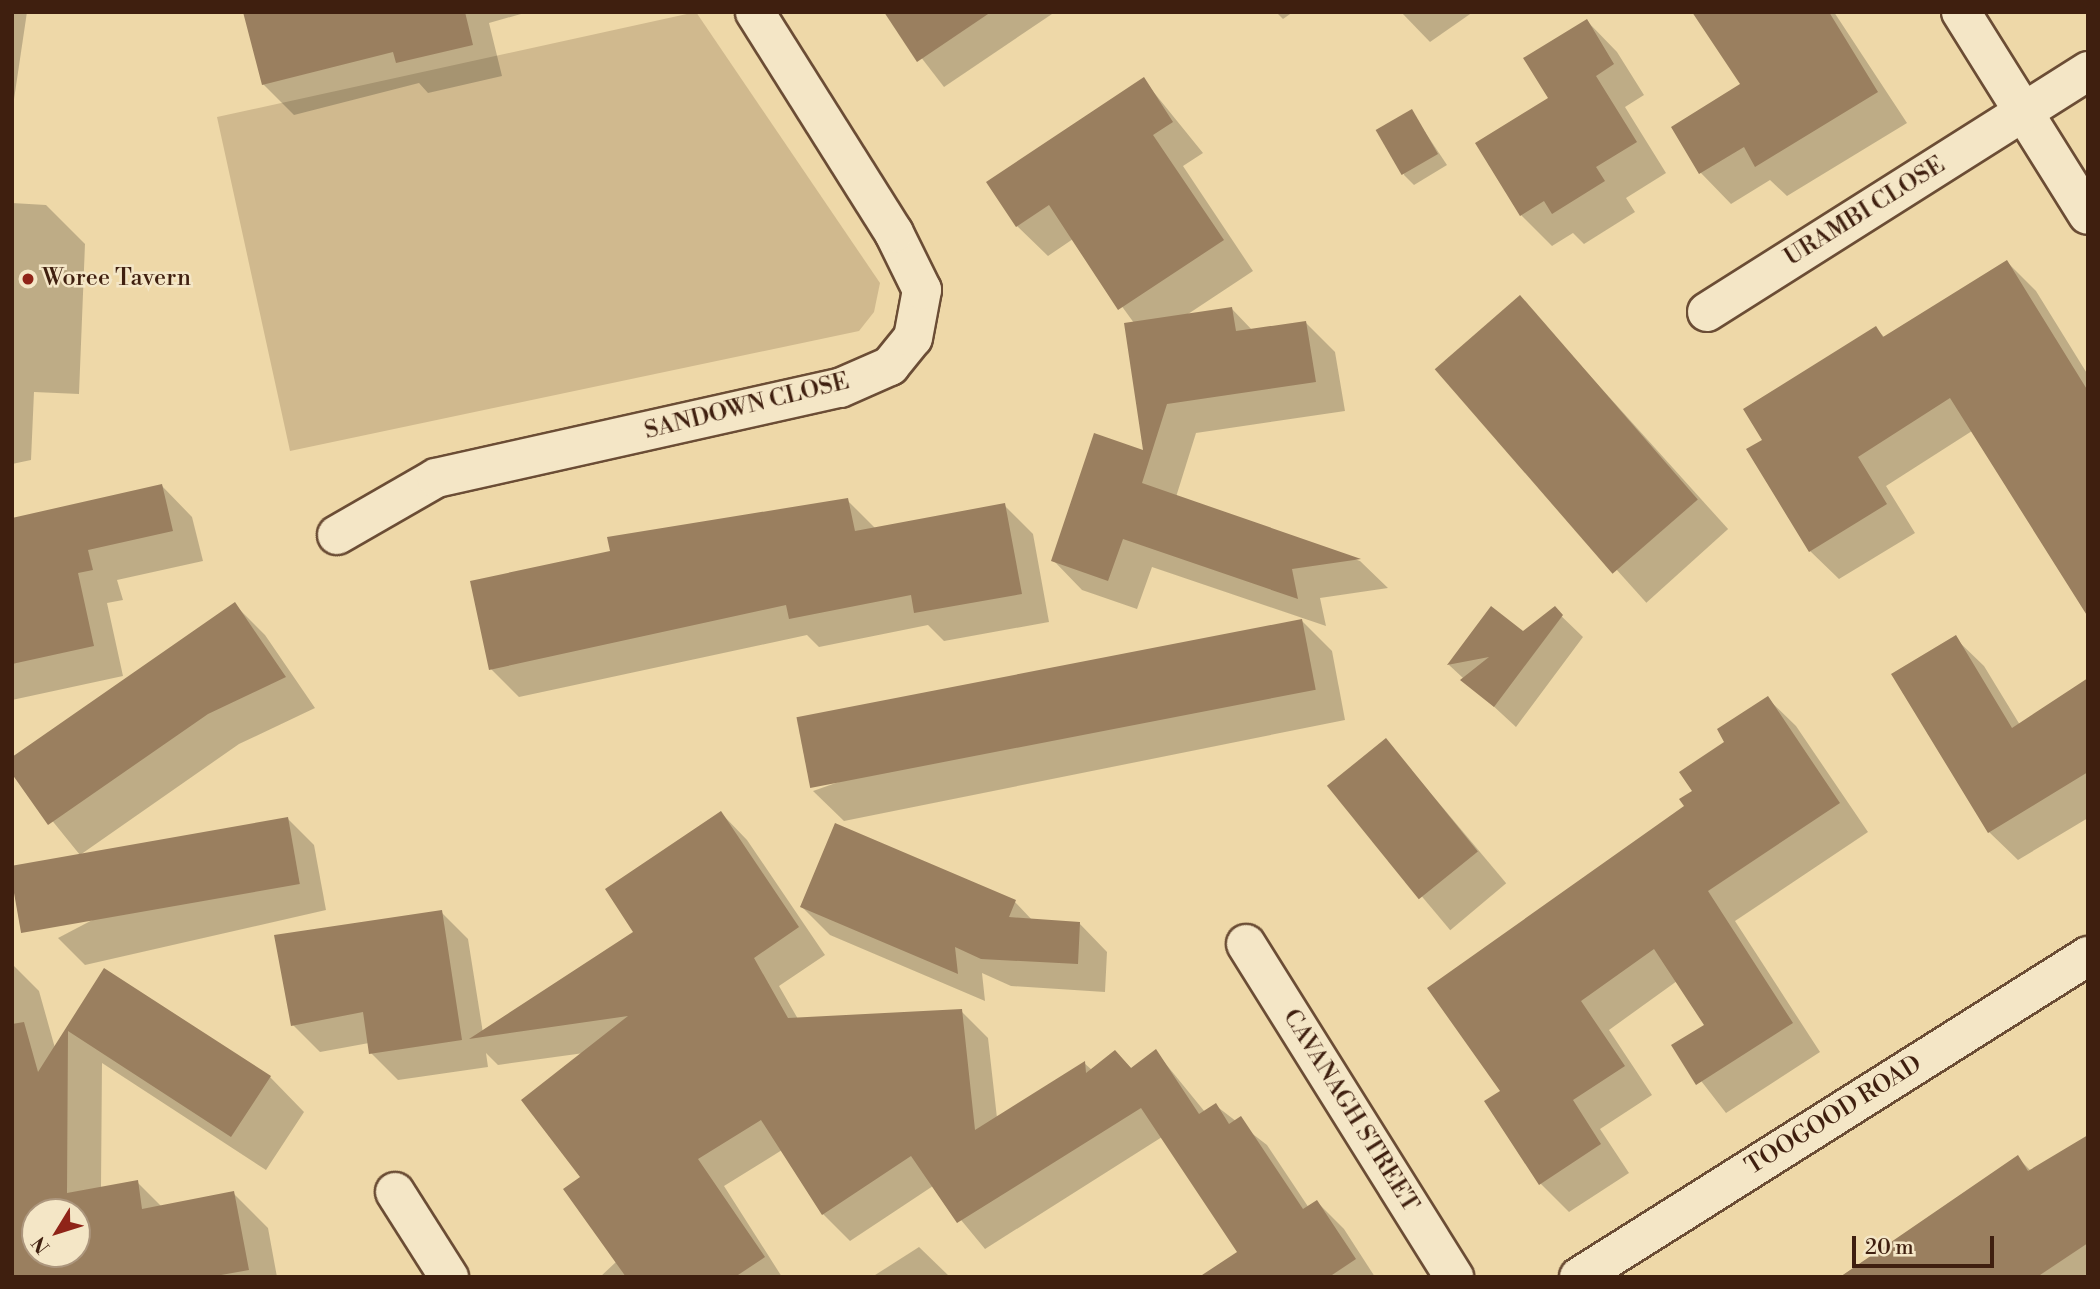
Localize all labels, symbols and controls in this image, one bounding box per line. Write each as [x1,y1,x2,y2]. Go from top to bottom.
street label: URAMBI CLOSE [1779,151,1951,273]
place label: Woree Tavern [42,265,191,293]
marker: Woree Tavern [20,271,36,287]
street label: SANDOWN CLOSE [642,368,852,446]
street label: CAVANAGH STREET [1276,1004,1424,1218]
street label: TOOGOOD ROAD [1741,1050,1927,1182]
north arrow [21,1198,91,1268]
scale bar [1855,1222,1997,1266]
text: N [27,1231,55,1258]
text: 20 m [1865,1235,1914,1261]

